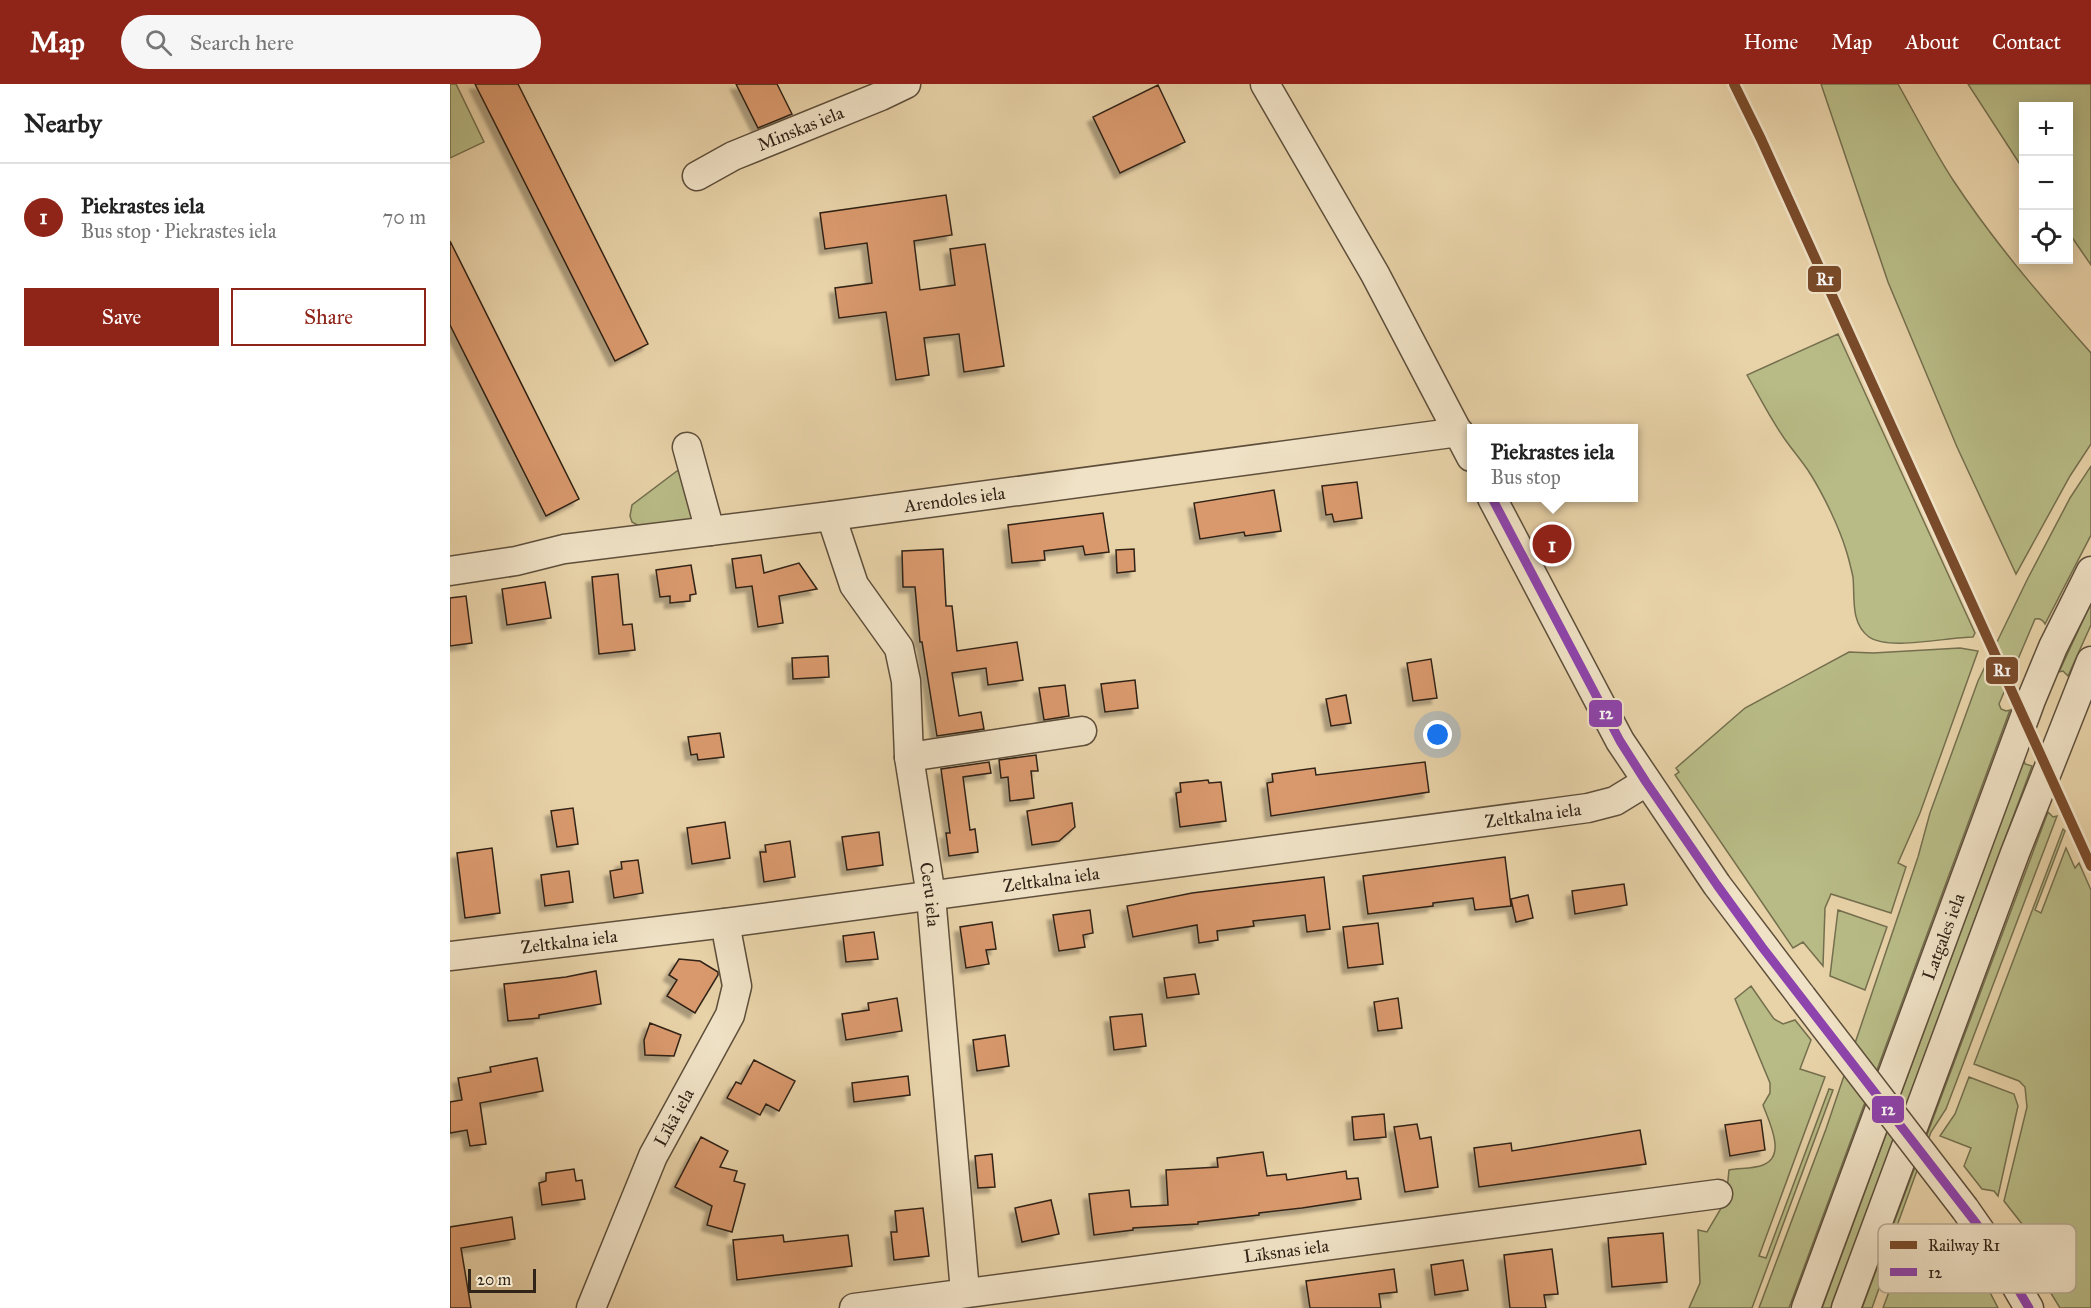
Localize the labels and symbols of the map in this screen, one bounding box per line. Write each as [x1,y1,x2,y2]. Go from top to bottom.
street label: Minskas iela [754,101,847,156]
line badge: R1 [1807,265,1842,293]
text: R1 [1816,270,1834,289]
street label: Arendoles iela [902,482,1007,517]
pin: 1 [1532,522,1572,566]
line badge: R1 [1985,656,2019,685]
text: R1 [1993,661,2011,680]
line badge: 12 [1588,699,1623,728]
text: 12 [1599,704,1614,723]
your location [1423,720,1452,749]
street label: Zeltkalna iela [1483,798,1583,833]
street label: Ceru iela [915,861,945,928]
street label: Zeltkalna iela [1002,862,1101,897]
street label: Latgales iela [1917,890,1970,983]
street label: Zeltkalna iela [520,925,619,958]
street label: Līkā iela [649,1084,699,1150]
line badge: 12 [1871,1095,1905,1124]
text: 12 [1881,1100,1896,1119]
legend [1878,1224,2076,1293]
street label: Līksnas iela [1242,1234,1331,1267]
text: Railway R1 [1928,1236,2000,1255]
text: 12 [1928,1263,1942,1282]
scale bar [468,1266,536,1294]

